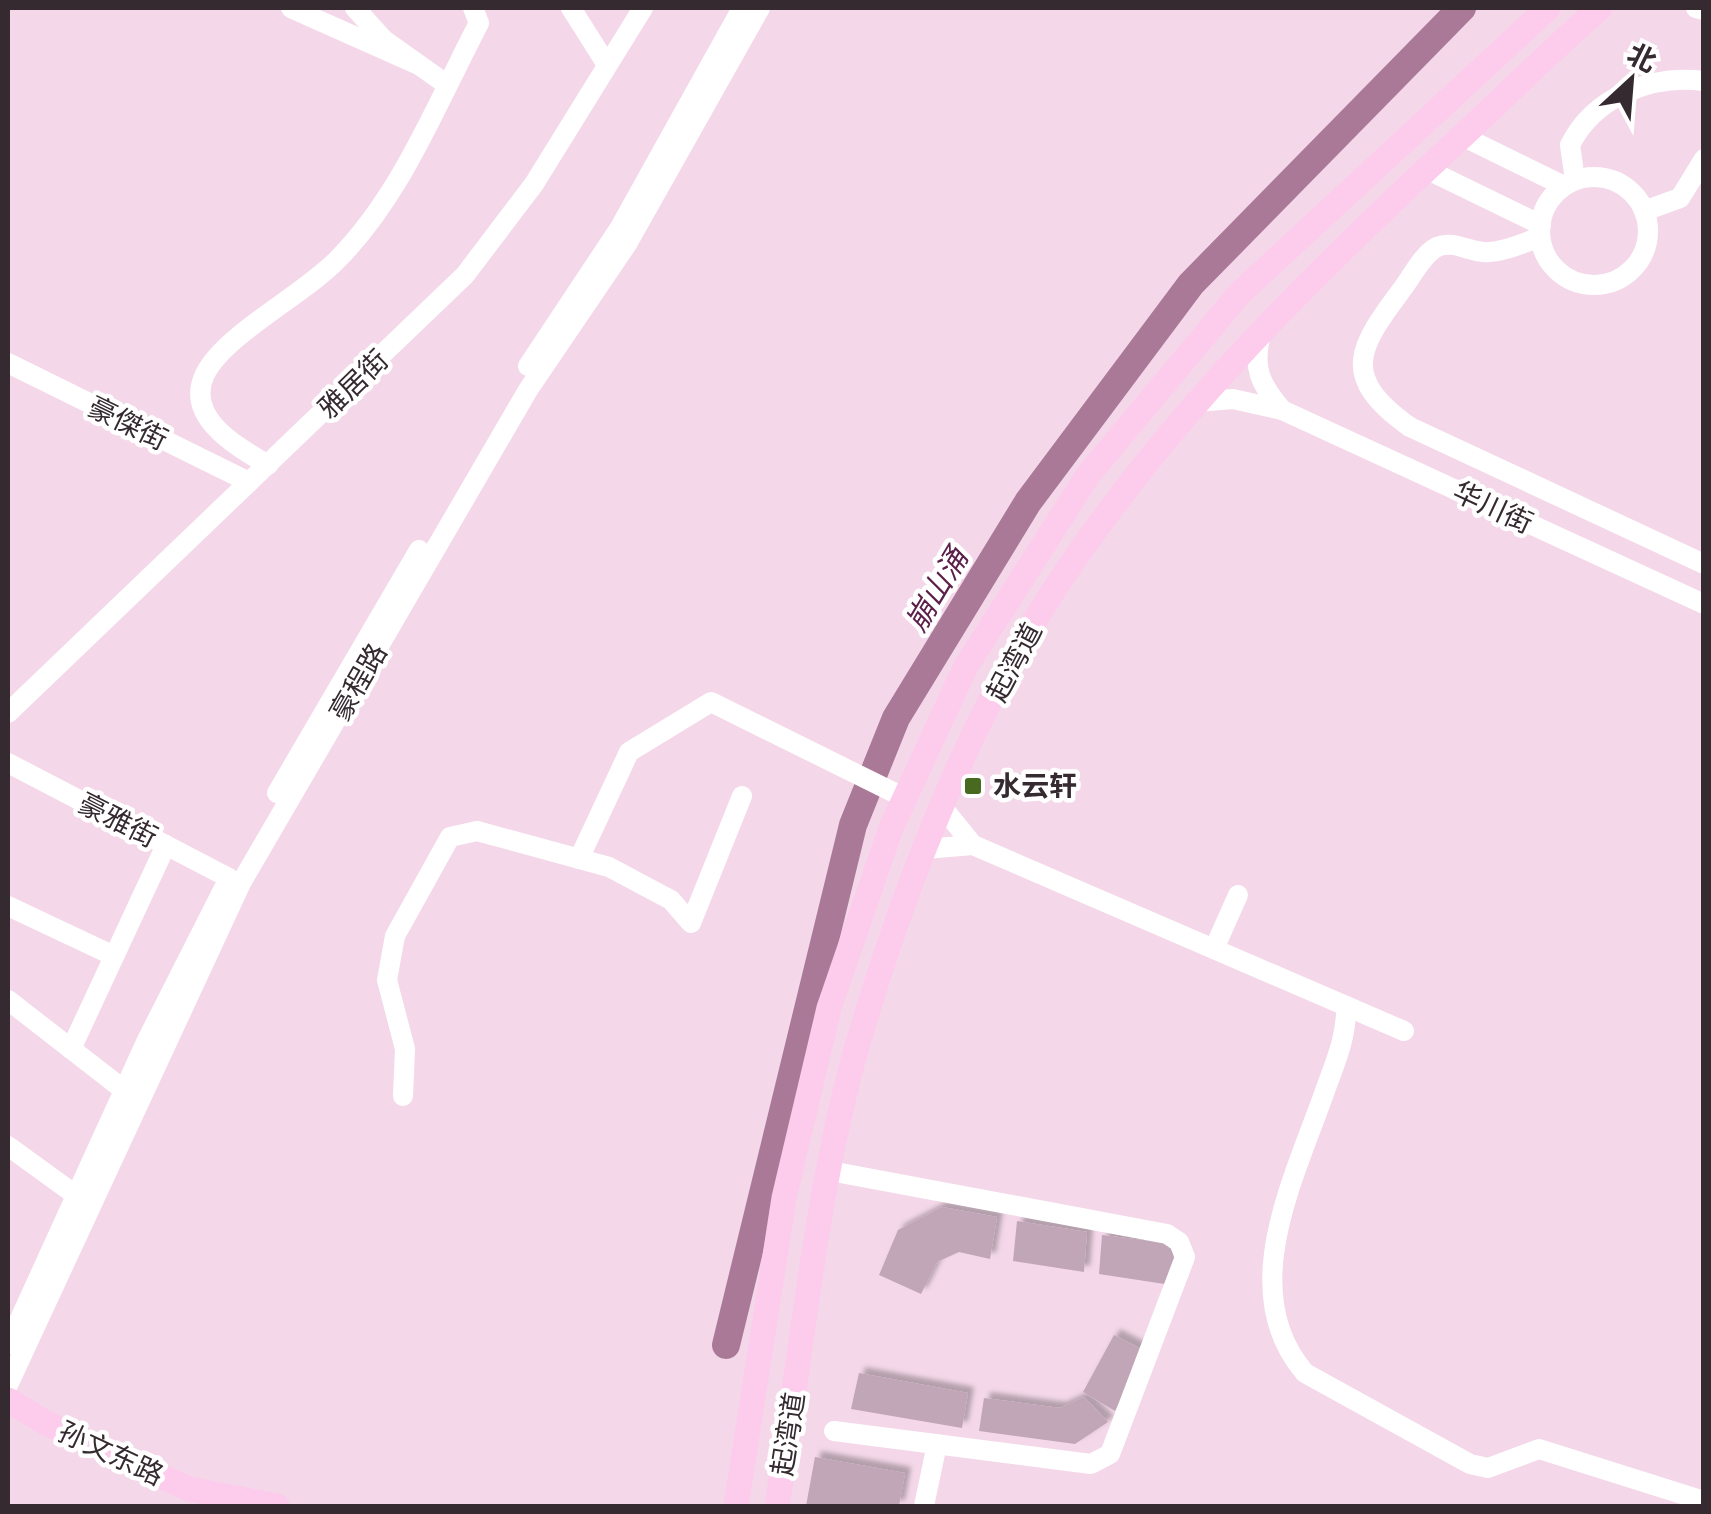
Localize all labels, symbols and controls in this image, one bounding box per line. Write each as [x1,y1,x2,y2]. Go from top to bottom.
north arrow [1581,30,1681,130]
text: 北 [1621,33,1663,80]
street label: 雅居街 [309,340,396,426]
street label: 豪傑街 [82,387,175,458]
street label: 华川街 [1447,471,1540,541]
water label: 崩山涌 [895,538,978,638]
street label: 起湾道 [977,616,1050,708]
street label: 豪程路 [320,636,395,727]
place label: 水云轩 [993,766,1077,804]
marker: 水云轩 [962,775,984,797]
street label: 豪雅街 [72,783,165,855]
street label: 起湾道 [762,1389,812,1478]
street label: 孙文东路 [53,1411,170,1493]

